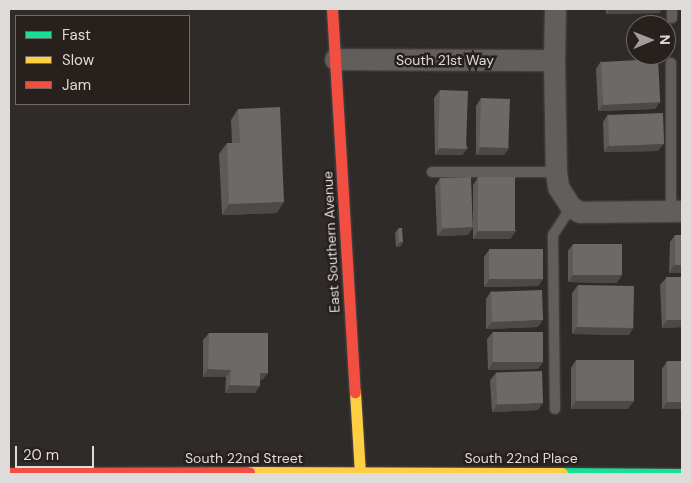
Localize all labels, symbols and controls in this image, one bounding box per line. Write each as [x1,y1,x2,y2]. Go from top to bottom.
legend [15,15,190,105]
north arrow [626,15,676,65]
text: Fast [62,25,91,45]
text: N [656,34,674,45]
text: Slow [62,50,94,70]
street label: South 21st Way [396,52,494,68]
text: Jam [62,75,91,95]
street label: East Southern Avenue [319,171,343,313]
scale bar [18,436,96,468]
text: 20 m [23,445,59,465]
street label: South 22nd Street [185,450,303,466]
street label: South 22nd Place [464,450,578,466]

